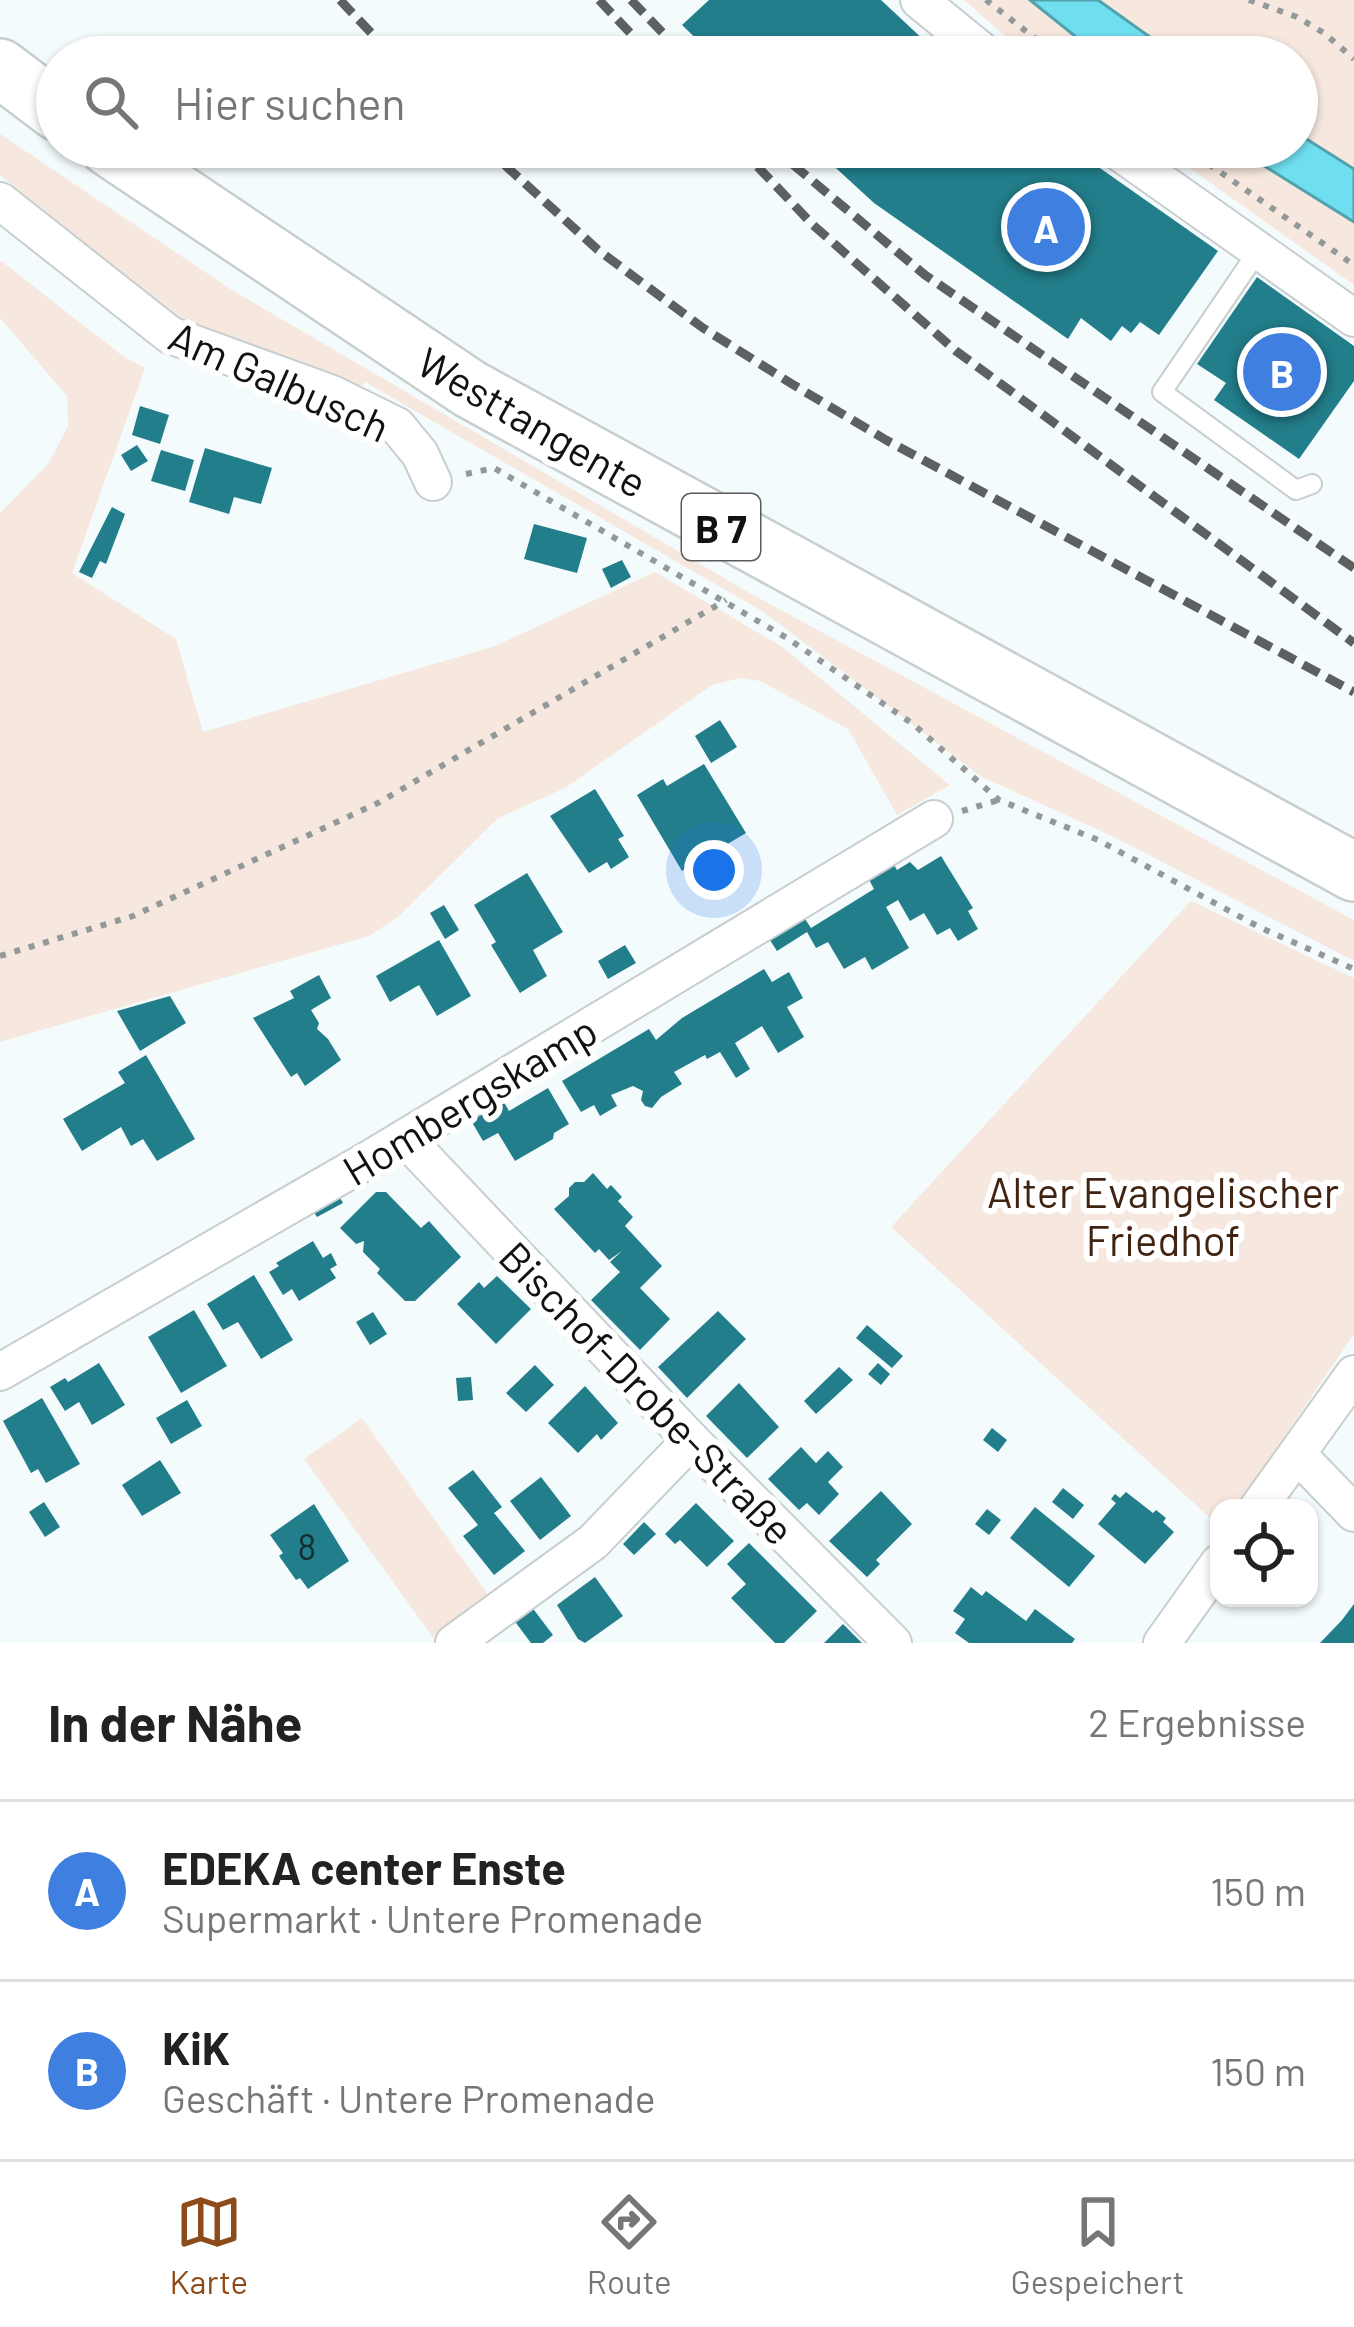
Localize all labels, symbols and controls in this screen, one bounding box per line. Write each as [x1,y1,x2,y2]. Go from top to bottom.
search box [36,36,1318,168]
icon: search [78,69,144,135]
text: Hier suchen [174,75,406,129]
pin: A [1007,182,1085,272]
street label: Am Galbusch [162,309,398,451]
pin: B [1243,327,1321,417]
street label: Westtangente [409,335,656,508]
road number: B 7 [682,494,760,560]
your location [684,840,744,900]
street label: Hombergskamp [333,1004,606,1195]
park label: Alter Evangelischer Friedhof [987,1166,1339,1264]
street label: Bischof-Drobe-Straße [491,1230,805,1554]
map controls [1210,1499,1318,1607]
button: locate [1210,1499,1318,1607]
house number: 8 [298,1524,316,1567]
text: In der Nähe [48,1691,302,1752]
text: 2 Ergebnisse [1088,1698,1306,1745]
text: EDEKA center Enste [162,1840,566,1894]
text: A [74,1867,100,1914]
text: 150 m [1210,1867,1306,1914]
text: Supermarkt · Untere Promenade [162,1894,703,1941]
text: KiK [162,2020,230,2074]
text: B [75,2047,99,2094]
text: 150 m [1210,2047,1306,2094]
text: Geschäft · Untere Promenade [162,2074,656,2121]
tab: Karte [169,2189,248,2301]
tab: Route [587,2189,672,2301]
tab: Gespeichert [1010,2189,1185,2301]

